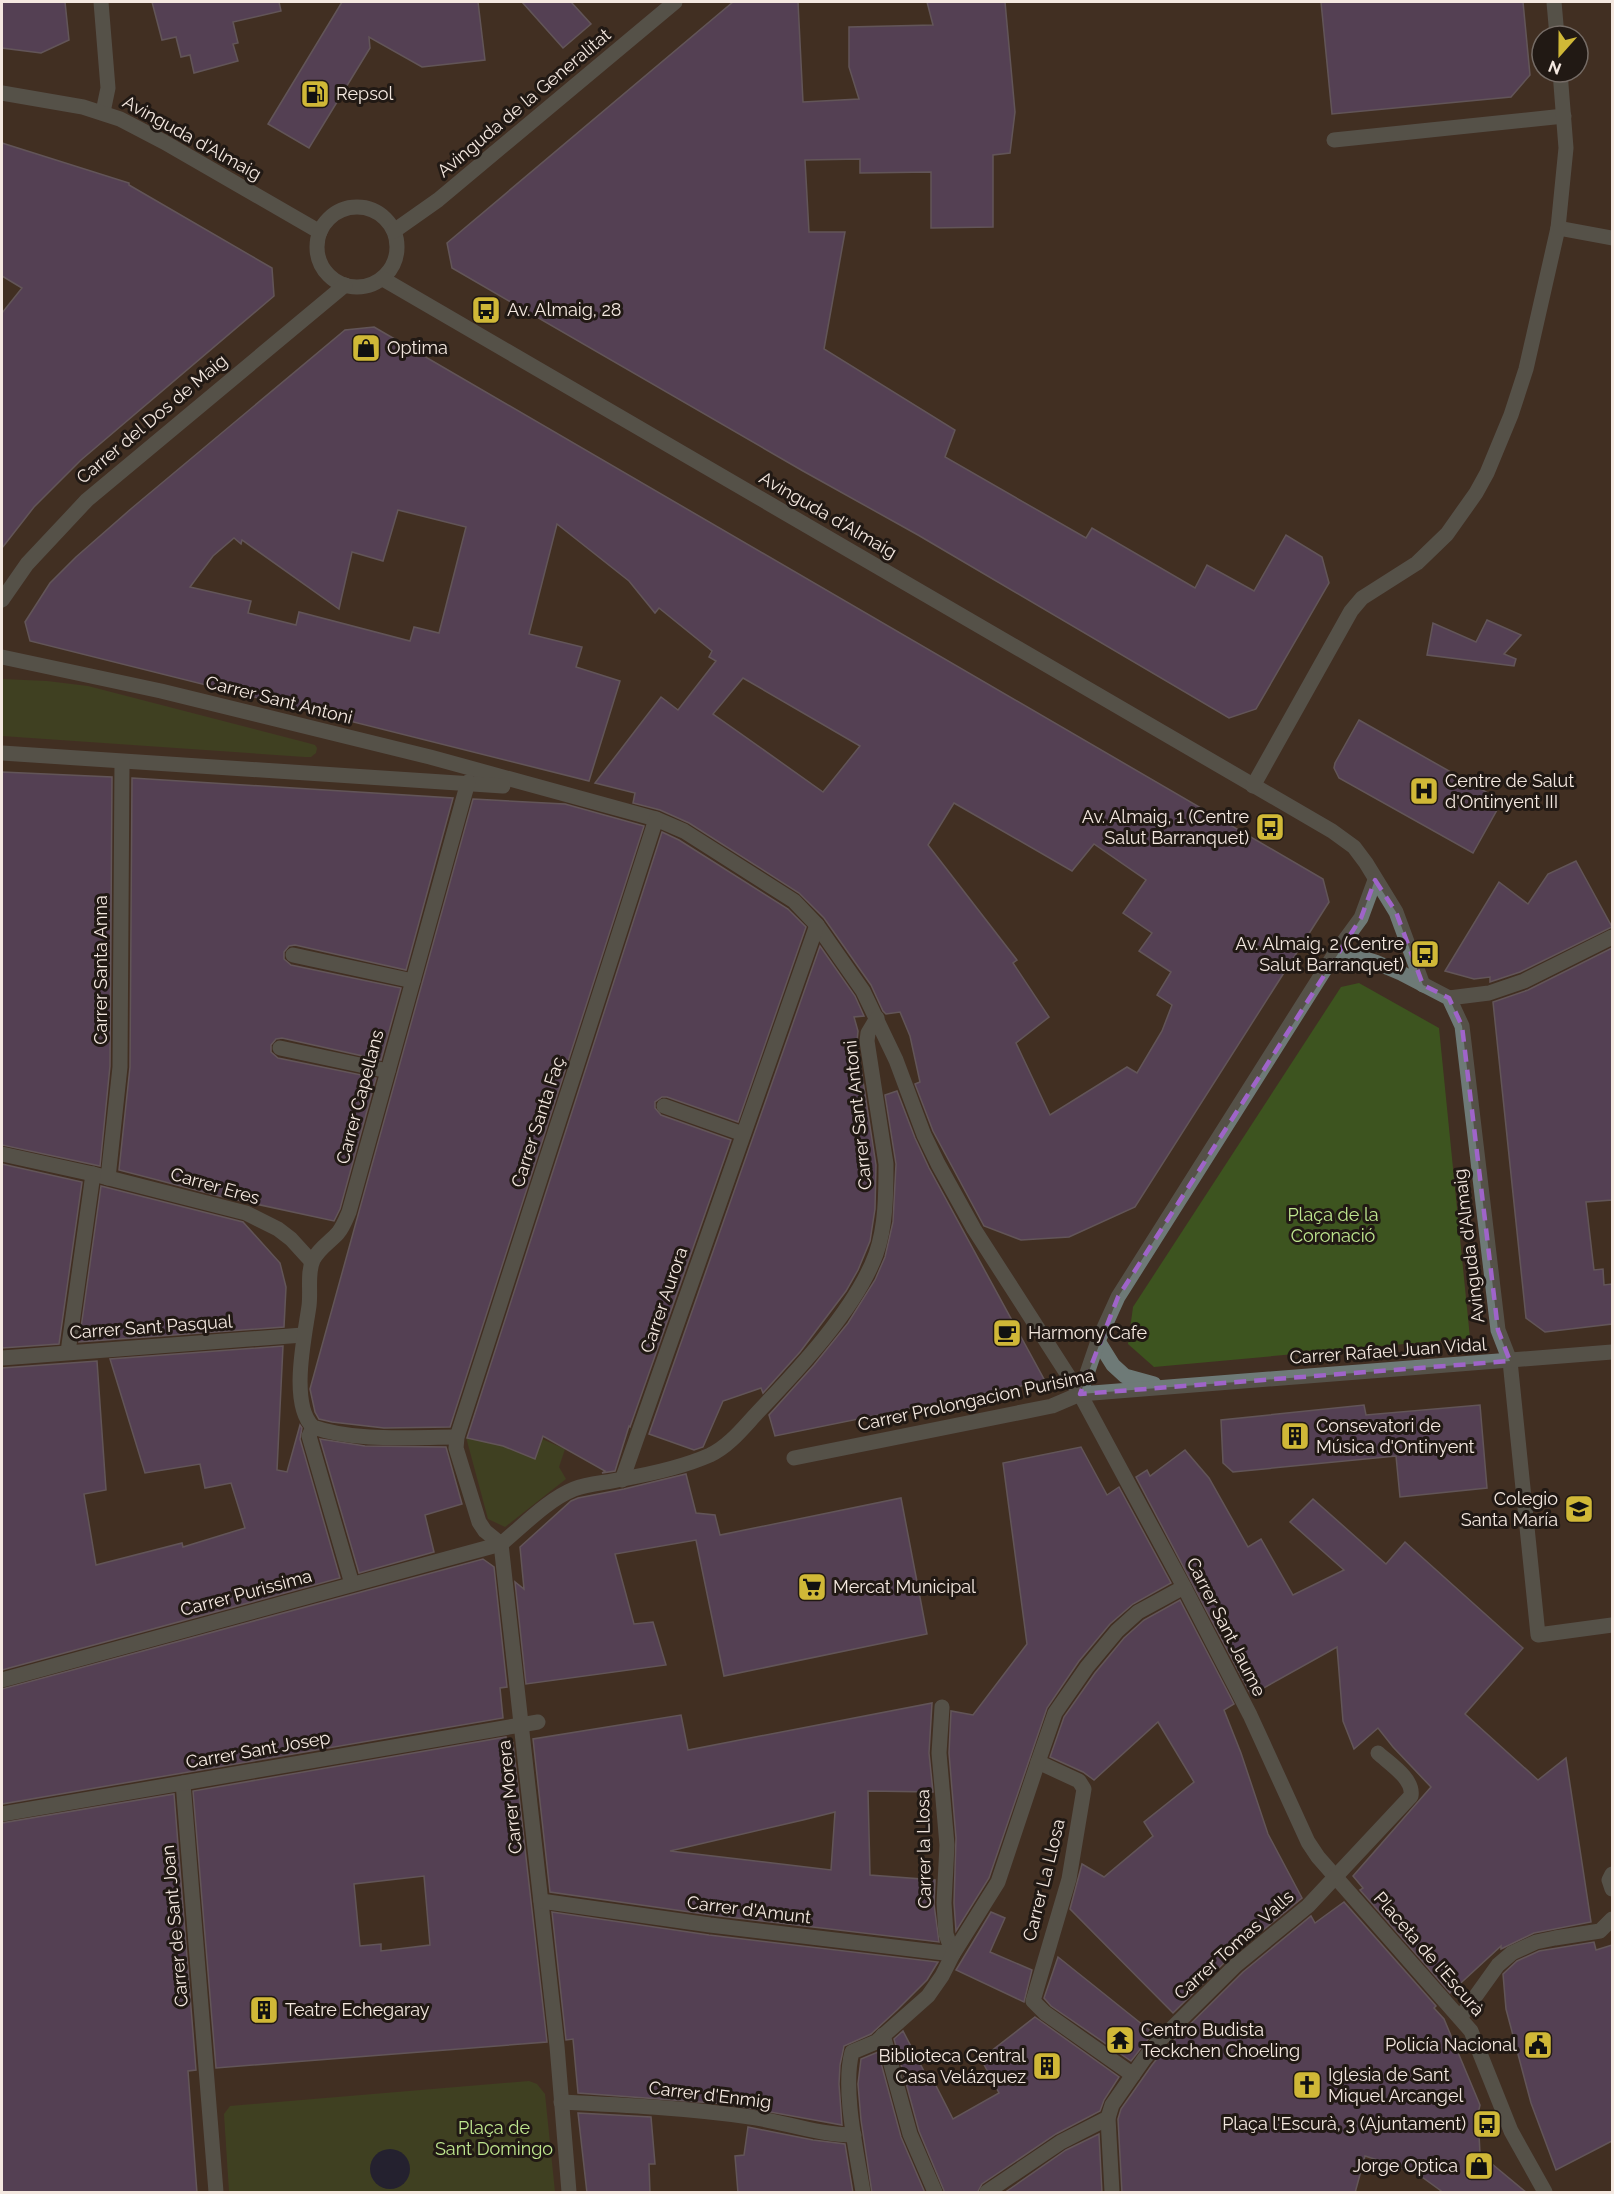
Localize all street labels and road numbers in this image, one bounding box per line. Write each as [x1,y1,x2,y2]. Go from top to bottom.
street label: Avinguda de la Generalitat [433,24,615,181]
street label: Avinguda d'Almaig [119,91,265,184]
street label: Carrer del Dos de Maig [72,349,231,488]
street label: Avinguda d'Almaig [756,467,901,562]
street label: Carrer Sant Antoni [204,671,355,728]
street label: Carrer Santa Anna [90,895,111,1045]
street label: Carrer Capellans [331,1027,388,1166]
street label: Carrer Sant Antoni [839,1039,876,1191]
street label: Carrer Santa Faç [506,1054,569,1190]
street label: Carrer Eres [168,1163,262,1208]
street label: Avinguda d'Almaig [1449,1168,1488,1324]
street label: Carrer Aurora [636,1244,691,1355]
street label: Carrer Sant Pasqual [69,1310,233,1343]
street label: Carrer Rafael Juan Vidal [1289,1333,1487,1368]
street label: Carrer Prolongacion Purisima [856,1364,1096,1435]
street label: Carrer Sant Jaume [1182,1554,1271,1700]
street label: Carrer Purissima [178,1565,314,1620]
street label: Carrer Sant Josep [184,1726,332,1773]
street label: Carrer Morera [493,1739,526,1855]
street label: Carrer la Llosa [912,1789,935,1909]
street label: Carrer La Llosa [1018,1817,1069,1943]
street label: Carrer de Sant Joan [157,1844,192,2008]
street label: Carrer Tomas Valls [1170,1885,1298,2004]
street label: Placeta de l'Escurà [1370,1887,1489,2020]
street label: Carrer d'Amunt [686,1891,812,1928]
street label: Carrer d'Enmig [648,2077,773,2112]

